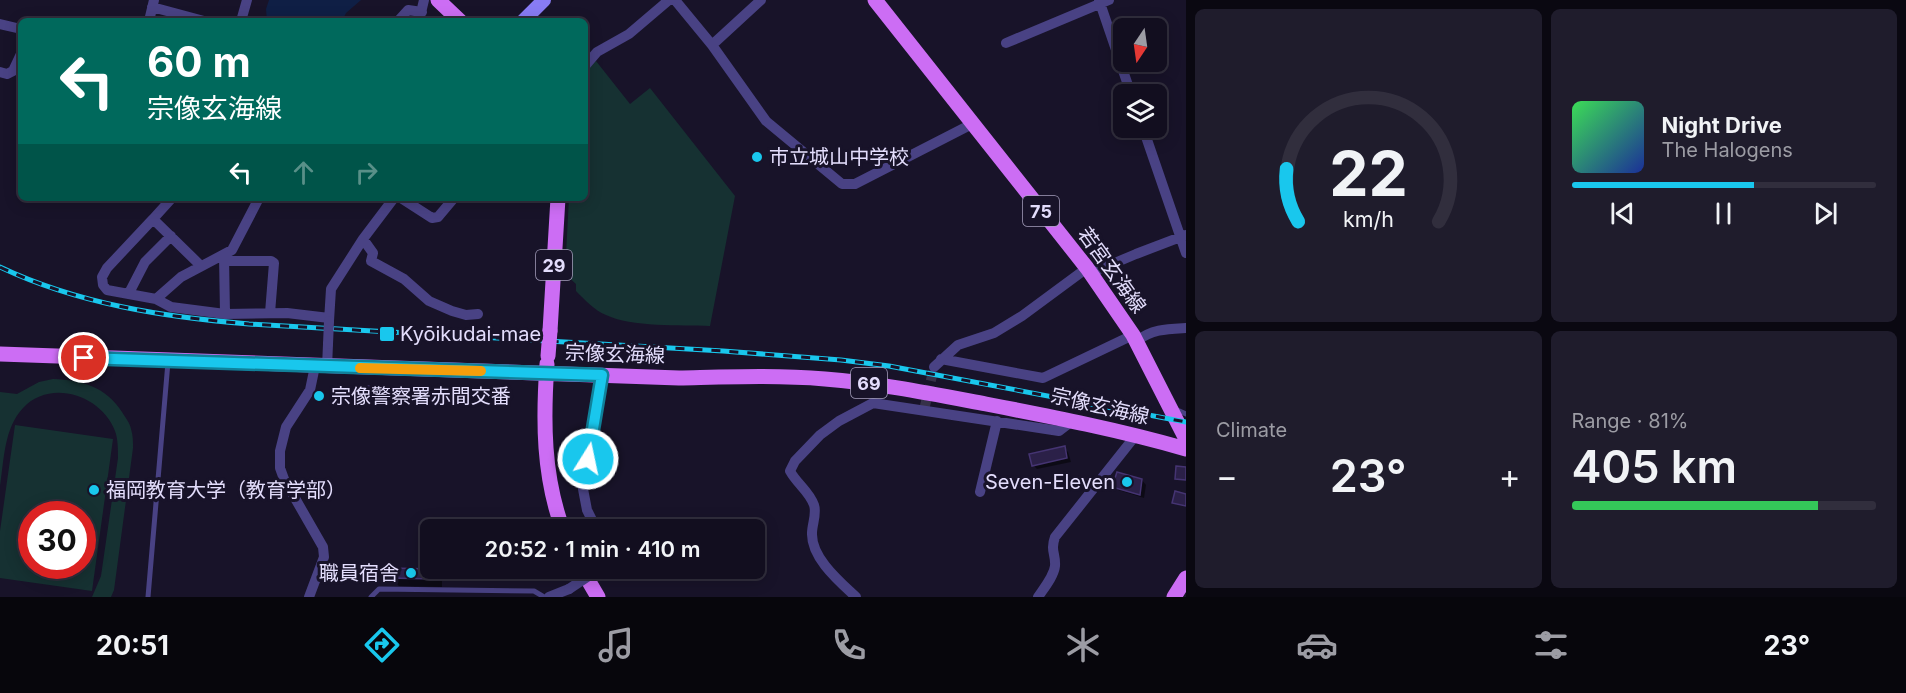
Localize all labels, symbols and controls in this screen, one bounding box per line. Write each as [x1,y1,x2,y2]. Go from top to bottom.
north arrow [1113,18,1167,72]
map controls [1113,18,1167,138]
text: 60 m [147,36,251,87]
icon: left [48,42,126,120]
button: layers [1113,84,1167,138]
text: 宗像玄海線 [147,92,282,125]
text: Night Drive [1662,112,1782,138]
text: 22 [1329,137,1408,212]
text: The Halogens [1662,138,1793,162]
place label: 市立城山中学校 [769,145,909,169]
marker: 市立城山中学校 [750,150,764,164]
icon: left [224,156,257,189]
icon: ahead [287,156,320,189]
icon: right [350,156,383,189]
road number: 75 [1023,196,1059,226]
icon: previous [1606,197,1639,230]
icon: pause [1707,197,1740,230]
icon: next [1809,197,1842,230]
text: km/h [1343,207,1394,233]
street label: 若宮玄海線 [1073,222,1151,318]
road number: 29 [536,250,572,280]
place label: Kyōikudai-mae [400,322,541,346]
marker: Kyōikudai-mae [378,325,396,343]
pin [58,332,109,383]
street label: 宗像玄海線 [565,340,665,368]
icon: arrive [67,341,100,374]
road number: 69 [851,368,887,398]
street label: 宗像玄海線 [1049,383,1151,429]
place label: 宗像警察署赤間交番 [331,384,511,408]
marker: 宗像警察署赤間交番 [312,389,326,403]
text: Range · 81% [1572,409,1688,433]
text: Climate [1216,418,1287,442]
position arrow [556,427,620,491]
text: 405 km [1572,439,1737,494]
text: 23° [1330,448,1407,503]
text: − [1216,456,1238,496]
text: + [1499,456,1521,496]
place label: Seven-Eleven [985,470,1115,494]
marker: Seven-Eleven [1120,475,1134,489]
place label: 福岡教育大学（教育学部） [106,478,346,502]
marker: 福岡教育大学（教育学部） [87,483,101,497]
speed limit sign: 30 [18,501,96,579]
text: 20:52 · 1 min · 410 m [485,536,700,562]
place label: 職員宿舎 [319,561,399,585]
marker: 職員宿舎 [404,566,418,580]
icon: directions [361,624,403,666]
icon: music [595,624,637,666]
icon: phone [828,624,870,666]
icon: climate [1062,624,1104,666]
icon: car [1296,624,1338,666]
icon: filters [1530,624,1572,666]
text: 20:51 [96,629,169,662]
text: 23° [1763,629,1810,662]

